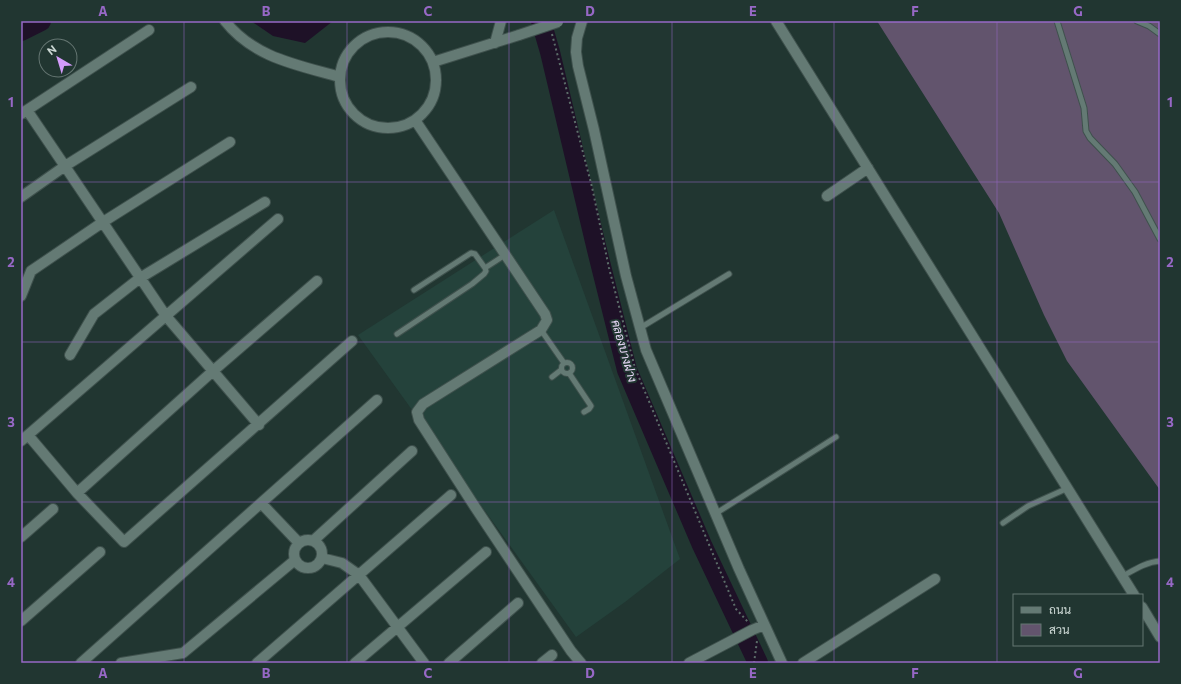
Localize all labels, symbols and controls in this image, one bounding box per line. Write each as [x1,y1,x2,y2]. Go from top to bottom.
text: A [98,3,108,19]
text: B [262,3,271,19]
text: C [424,3,433,19]
text: D [585,3,595,19]
text: E [749,3,757,19]
text: F [911,3,919,19]
text: G [1073,3,1083,19]
north arrow [38,38,78,78]
text: N [44,42,59,57]
text: 1 [8,94,14,110]
text: 1 [1167,94,1173,110]
text: 2 [7,254,15,270]
text: 2 [1166,254,1174,270]
water label: คลองบางฝาง [609,318,641,384]
text: 3 [7,414,15,430]
text: 3 [1166,414,1174,430]
text: 4 [7,574,15,590]
text: 4 [1166,574,1174,590]
legend [1013,594,1143,646]
text: ถนน [1049,602,1072,616]
text: สวน [1049,622,1070,636]
text: A [98,665,108,681]
text: B [262,665,271,681]
text: C [424,665,433,681]
text: D [585,665,595,681]
text: E [749,665,757,681]
text: F [911,665,919,681]
text: G [1073,665,1083,681]

